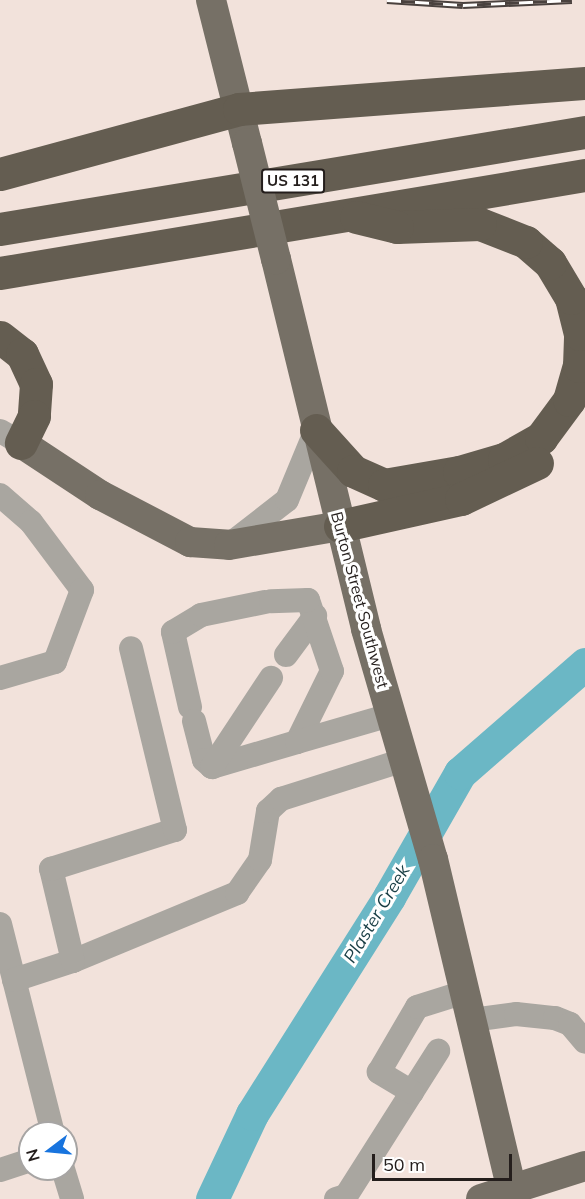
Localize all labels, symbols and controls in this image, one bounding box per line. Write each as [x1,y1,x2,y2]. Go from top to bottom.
road number: US 131 [260,169,326,193]
street label: Burton Street Southwest [327,510,393,690]
water label: Plaster Creek [339,861,415,967]
north arrow [18,1121,78,1181]
scale bar [375,1142,514,1180]
text: N [21,1147,44,1164]
text: 50 m [383,1153,425,1176]

